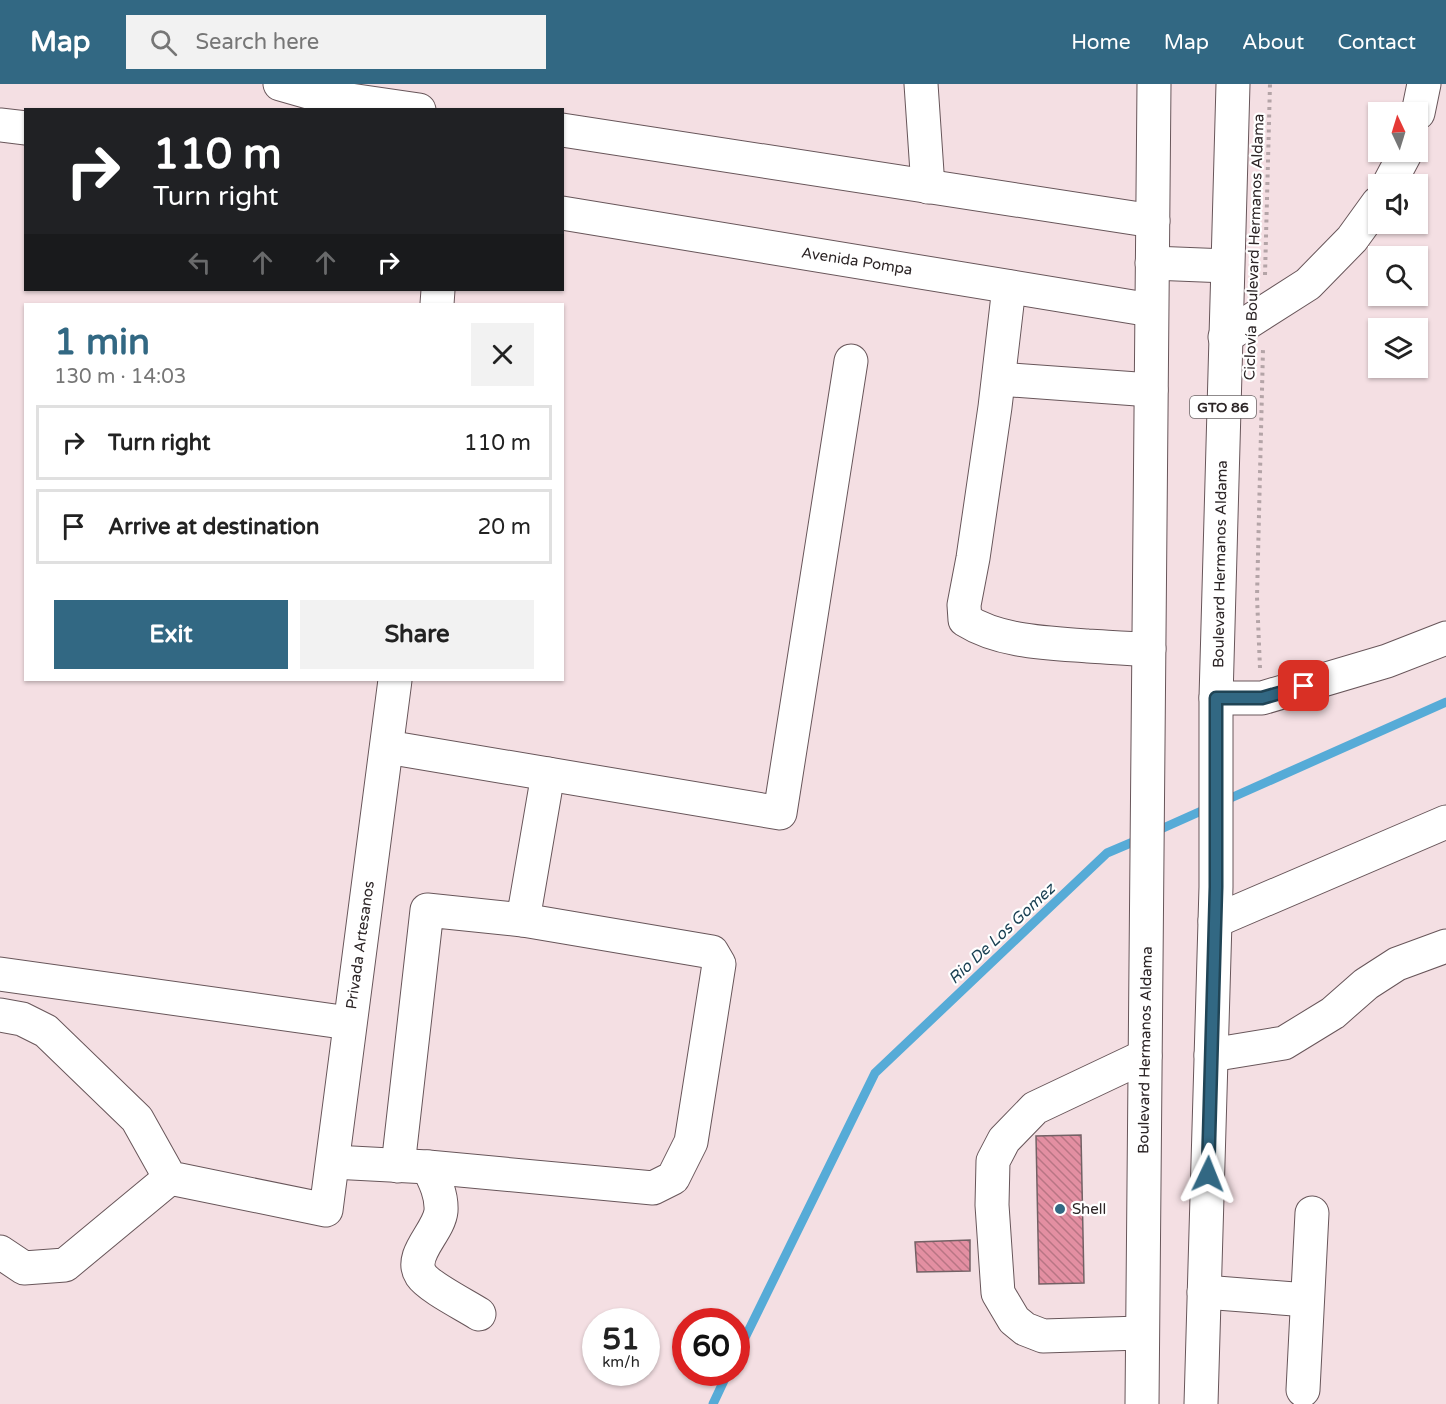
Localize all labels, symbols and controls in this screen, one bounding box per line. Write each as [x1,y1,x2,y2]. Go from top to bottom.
search box [126,15,546,69]
text: Map [30,25,90,59]
icon: search [147,26,180,59]
text: Search here [195,29,319,55]
text: Home [1071,30,1131,55]
text: Map [1164,30,1209,55]
text: About [1242,30,1304,55]
text: Contact [1337,30,1416,55]
north arrow [1368,102,1428,162]
map controls [1368,102,1428,378]
street label: Ciclovía Boulevard Hermanos Aldama [1240,113,1268,381]
text: 110 m [153,129,282,180]
icon: right [54,132,132,210]
button: sound [1368,174,1428,234]
text: Turn right [153,180,279,213]
street label: Avenida Pompa [800,243,914,279]
icon: left [183,246,216,279]
icon: ahead [246,246,279,279]
icon: ahead [309,246,342,279]
icon: right [372,246,405,279]
button: search [1368,246,1428,306]
button: layers [1368,318,1428,378]
text: 1 min [54,321,150,364]
button: close [471,323,534,386]
text: 130 m · 14:03 [54,365,186,389]
road number: GTO 86 [1190,396,1256,418]
icon: right [57,426,90,459]
text: Turn right [108,430,210,456]
text: 110 m [464,430,531,456]
street label: Boulevard Hermanos Aldama [1209,460,1231,668]
icon: arrive [57,510,90,543]
text: Arrive at destination [108,514,319,540]
text: 20 m [477,514,531,540]
button: Exit [54,600,288,669]
button: Share [300,600,534,669]
pin [1278,660,1329,711]
icon: arrive [1287,669,1320,702]
water label: Rio De Los Gomez [944,878,1061,988]
street label: Privada Artesanos [342,880,378,1010]
street label: Boulevard Hermanos Aldama [1134,946,1156,1154]
position arrow [1176,1142,1240,1206]
place label: Shell [1072,1200,1106,1218]
marker: Shell [1053,1202,1067,1216]
speed limit sign: 60 [672,1308,750,1386]
text: 51 [602,1321,640,1358]
text: km/h [602,1353,640,1371]

